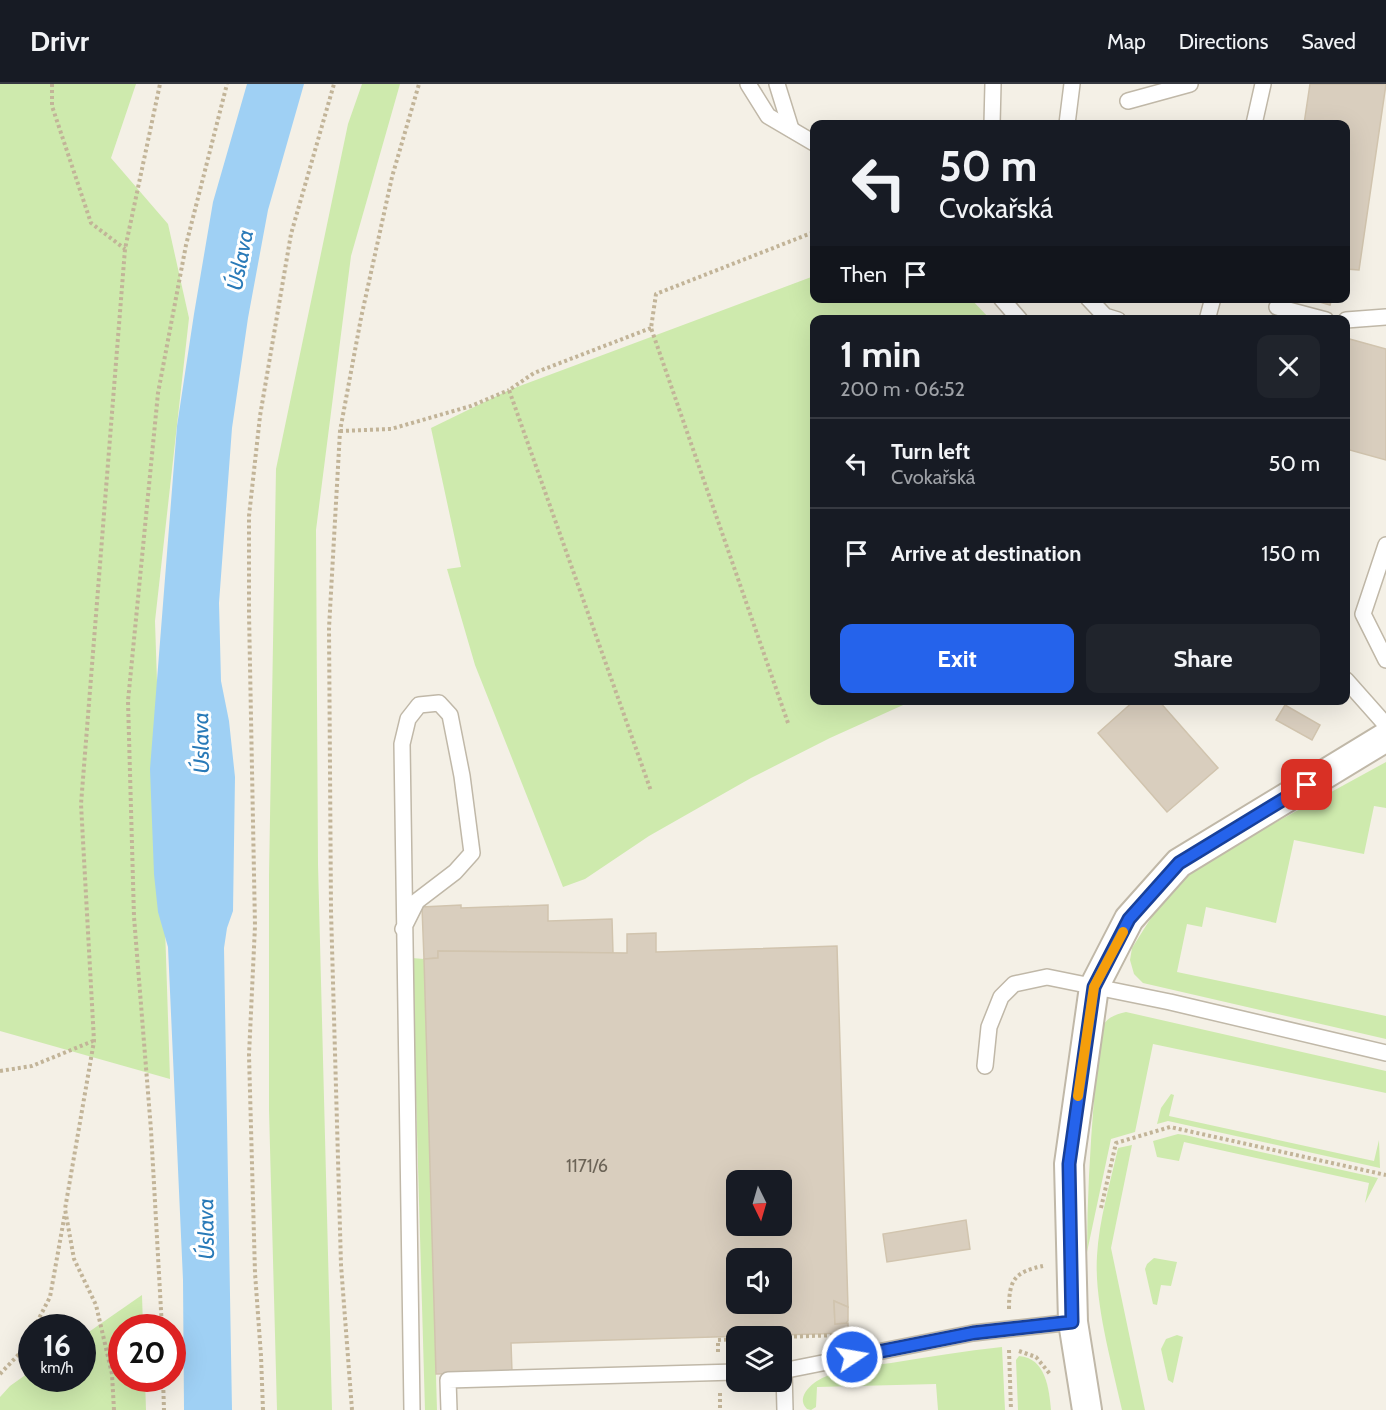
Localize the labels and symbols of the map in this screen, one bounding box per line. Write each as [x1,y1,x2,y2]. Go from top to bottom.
water label: Úslava [221,227,259,293]
water label: Úslava [187,712,215,774]
pin [1281,759,1332,810]
house number: 1171/6 [566,1155,608,1177]
north arrow [726,1170,792,1236]
water label: Úslava [192,1198,220,1260]
speed limit sign: 20 [108,1314,186,1392]
position arrow [820,1325,884,1389]

